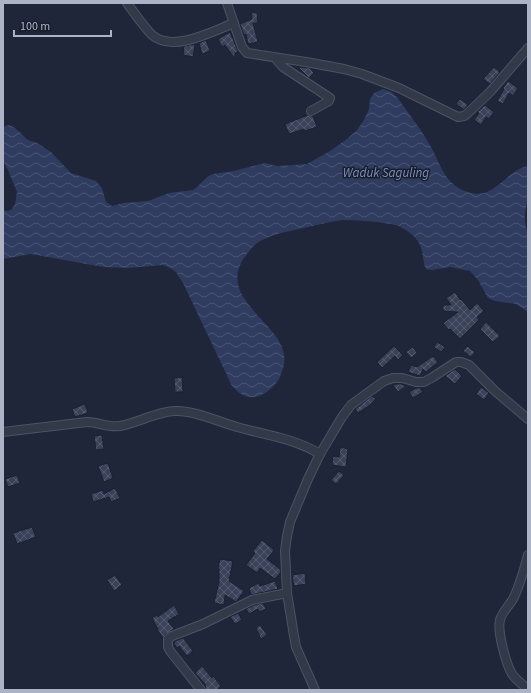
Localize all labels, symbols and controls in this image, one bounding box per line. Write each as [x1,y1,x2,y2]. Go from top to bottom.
scale bar [14,12,111,38]
text: 100 m [20,18,50,35]
water label: Waduk Saguling [343,164,429,182]

